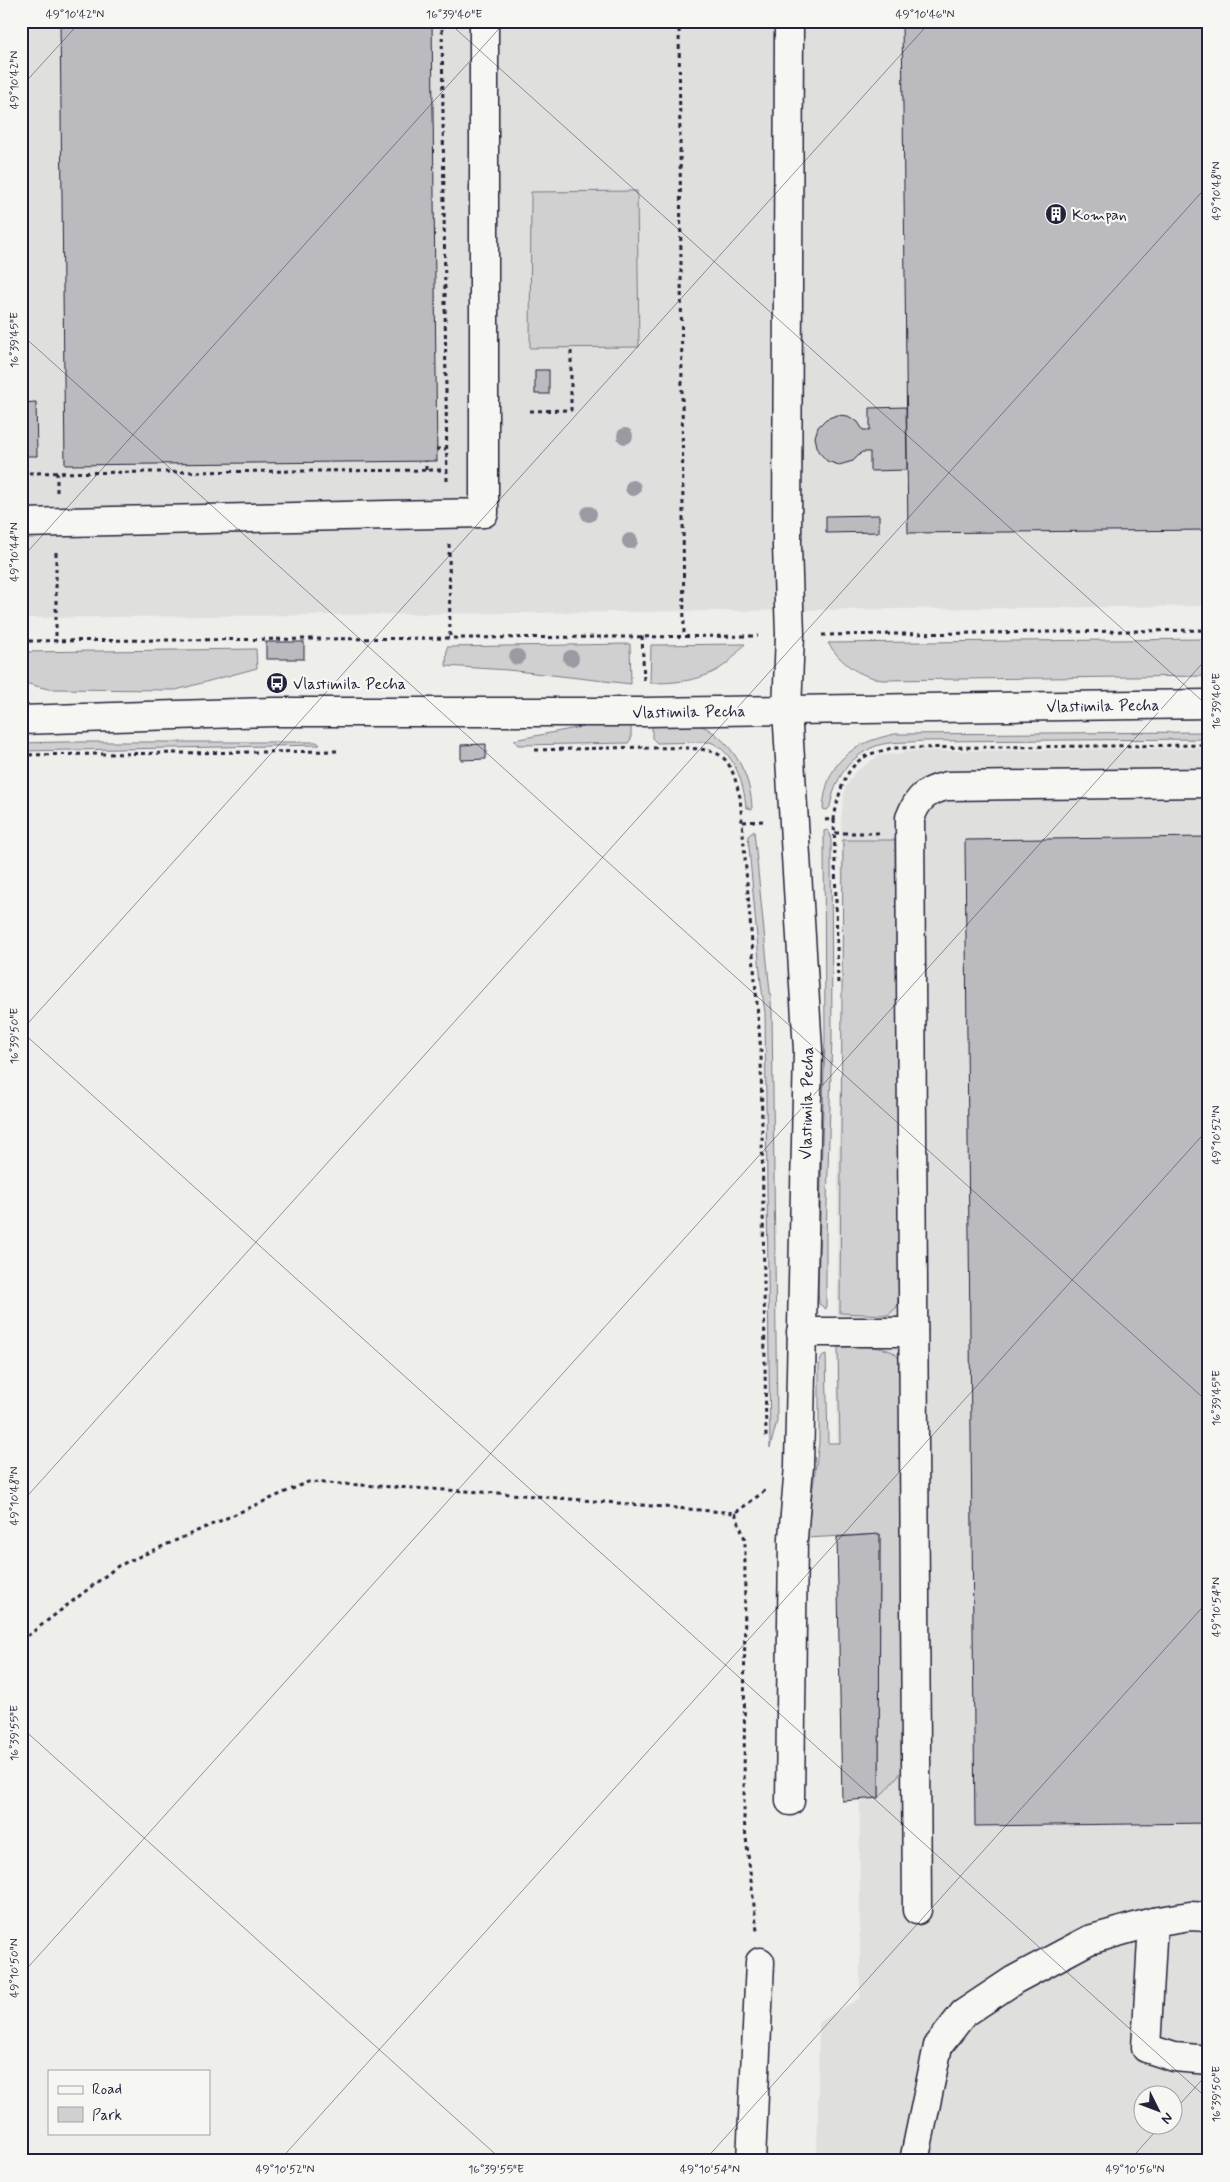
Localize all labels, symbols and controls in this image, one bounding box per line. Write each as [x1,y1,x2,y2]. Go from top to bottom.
text: 49°10'42"N [46,7,104,23]
text: 16°39'40"E [426,7,482,23]
text: 49°10'46"N [896,7,954,23]
text: 49°10'42"N [7,51,23,109]
text: 49°10'48"N [1209,162,1225,220]
building icon: Kompan [1044,202,1068,226]
place label: Kompan [1072,205,1127,226]
text: 16°39'45"E [7,312,23,368]
text: 49°10'44"N [7,522,23,582]
bus stop icon: Vlastimila Pecha [265,671,289,695]
text: 16°39'40"E [1209,673,1225,729]
place label: Vlastimila Pecha [293,674,406,695]
street label: Vlastimila Pecha [1046,695,1160,718]
street label: Vlastimila Pecha [632,701,746,724]
text: 16°39'50"E [7,1008,23,1064]
street label: Vlastimila Pecha [796,1046,819,1160]
text: 49°10'52"N [1209,1106,1225,1164]
text: 16°39'45"E [1209,1370,1225,1426]
text: 49°10'48"N [7,1467,23,1525]
text: 49°10'54"N [1209,1577,1225,1637]
text: 16°39'55"E [7,1705,23,1761]
text: 49°10'50"N [7,1938,23,1998]
text: 16°39'50"E [1209,2066,1225,2122]
legend [48,2070,210,2134]
text: Road [92,2080,122,2100]
north arrow [1132,2084,1182,2134]
text: Park [92,2106,122,2126]
text: N [1157,2109,1177,2128]
text: 49°10'52"N [256,2162,314,2178]
text: 16°39'55"E [468,2162,524,2178]
text: 49°10'54"N [680,2162,740,2178]
text: 49°10'56"N [1105,2162,1165,2178]

